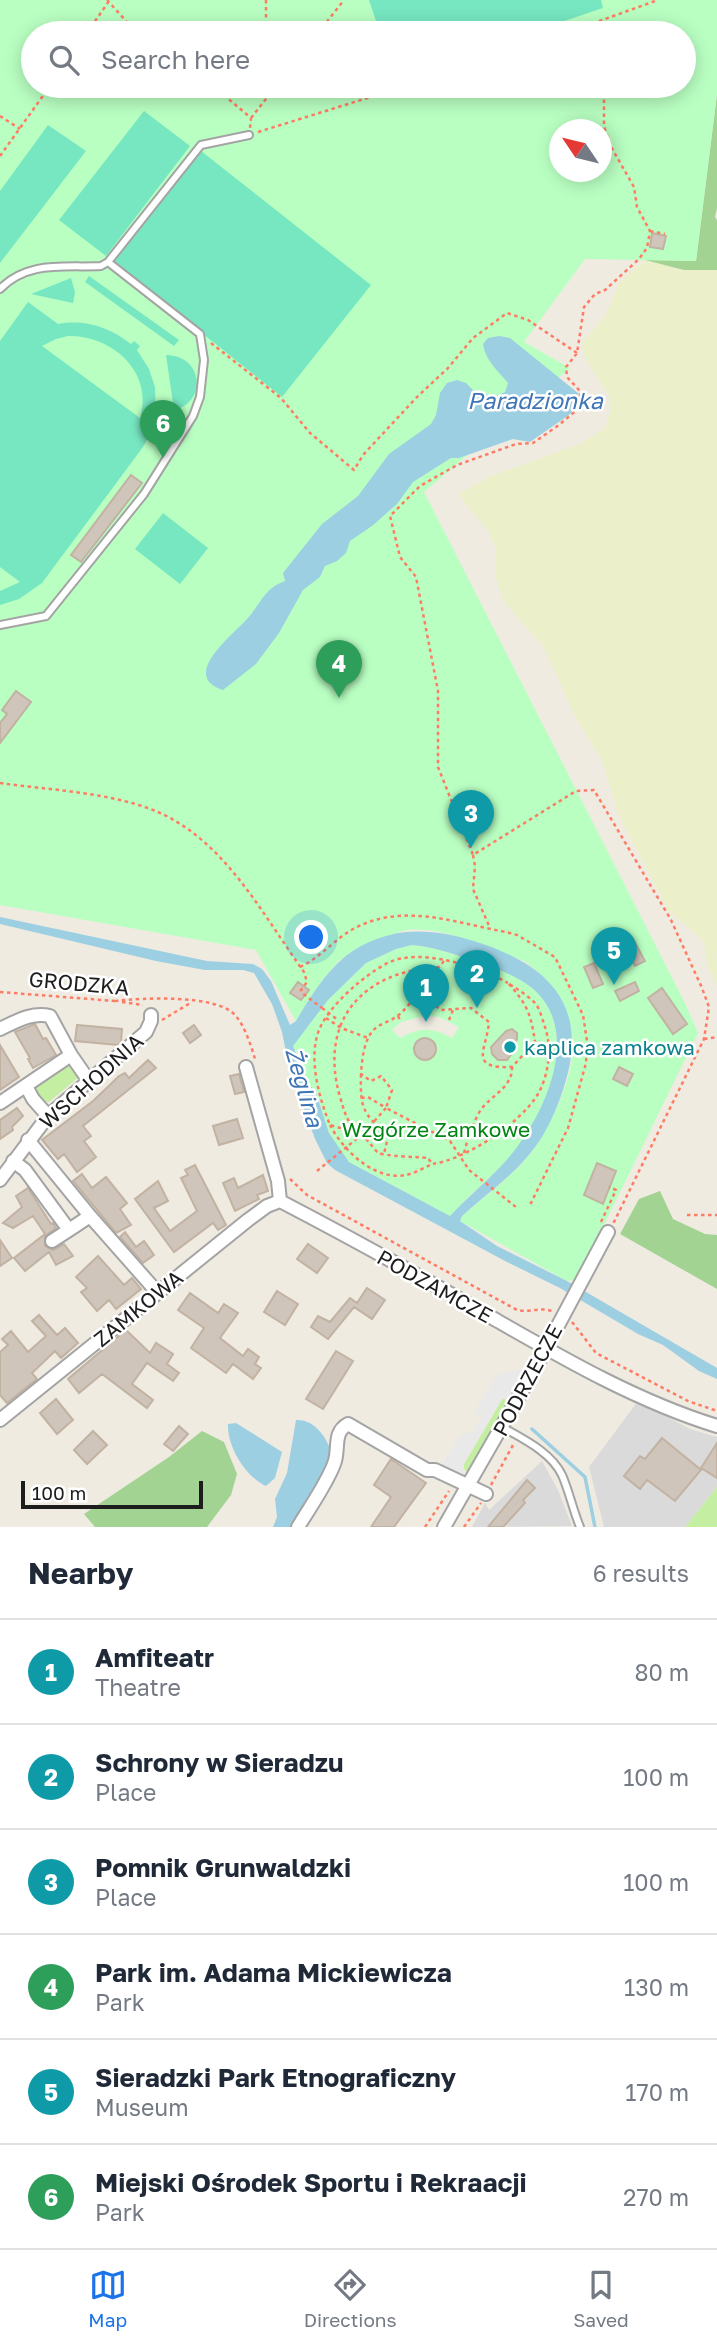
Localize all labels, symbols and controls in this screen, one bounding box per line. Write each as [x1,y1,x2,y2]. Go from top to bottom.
search box [21,21,696,98]
icon: search [45,41,83,79]
text: Search here [101,44,250,75]
north arrow [549,119,612,182]
water label: Paradzionka [467,386,604,414]
pin: 6 [140,400,186,458]
pin: 4 [316,640,362,698]
pin: 3 [448,790,494,848]
your location [294,920,328,954]
pin: 5 [591,927,637,985]
pin: 2 [454,950,500,1008]
pin: 1 [403,964,449,1022]
street label: GRODZKA [28,966,130,1000]
street label: WSCHODNIA [34,1028,148,1134]
place label: kaplica zamkowa [524,1034,695,1060]
marker: kaplica zamkowa [502,1039,518,1055]
water label: Żeglina [280,1044,330,1131]
park label: Wzgórze Zamkowe [342,1116,530,1142]
street label: PODZAMCZE [373,1244,497,1328]
street label: ZAMKOWA [88,1264,188,1352]
street label: PODRZECZE [487,1320,567,1440]
scale bar [21,1478,203,1510]
text: 100 m [32,1481,86,1504]
text: Nearby [28,1555,133,1591]
text: 6 results [593,1559,689,1587]
text: Amfiteatr [95,1642,214,1673]
text: 1 [45,1658,57,1686]
text: 80 m [635,1658,689,1686]
text: Theatre [95,1673,181,1701]
text: Schrony w Sieradzu [95,1747,343,1778]
text: 2 [44,1763,58,1791]
text: 100 m [623,1763,689,1791]
text: Place [95,1778,156,1806]
text: Pomnik Grunwaldzki [95,1852,351,1883]
text: 3 [44,1868,58,1896]
text: 100 m [623,1868,689,1896]
text: Place [95,1883,156,1911]
text: Park im. Adama Mickiewicza [95,1957,452,1988]
text: 4 [44,1973,58,2001]
text: 130 m [624,1973,689,2001]
text: Park [95,1988,145,2016]
text: Sieradzki Park Etnograficzny [95,2062,456,2093]
text: 5 [44,2078,58,2106]
text: 170 m [625,2078,689,2106]
text: Museum [95,2093,189,2121]
text: Miejski Ośrodek Sportu i Rekraacji [95,2167,527,2198]
text: 6 [44,2183,58,2211]
text: 270 m [623,2183,689,2211]
text: Park [95,2198,145,2226]
tab: Map [88,2266,127,2331]
tab: Directions [304,2266,397,2331]
tab: Saved [573,2266,629,2331]

